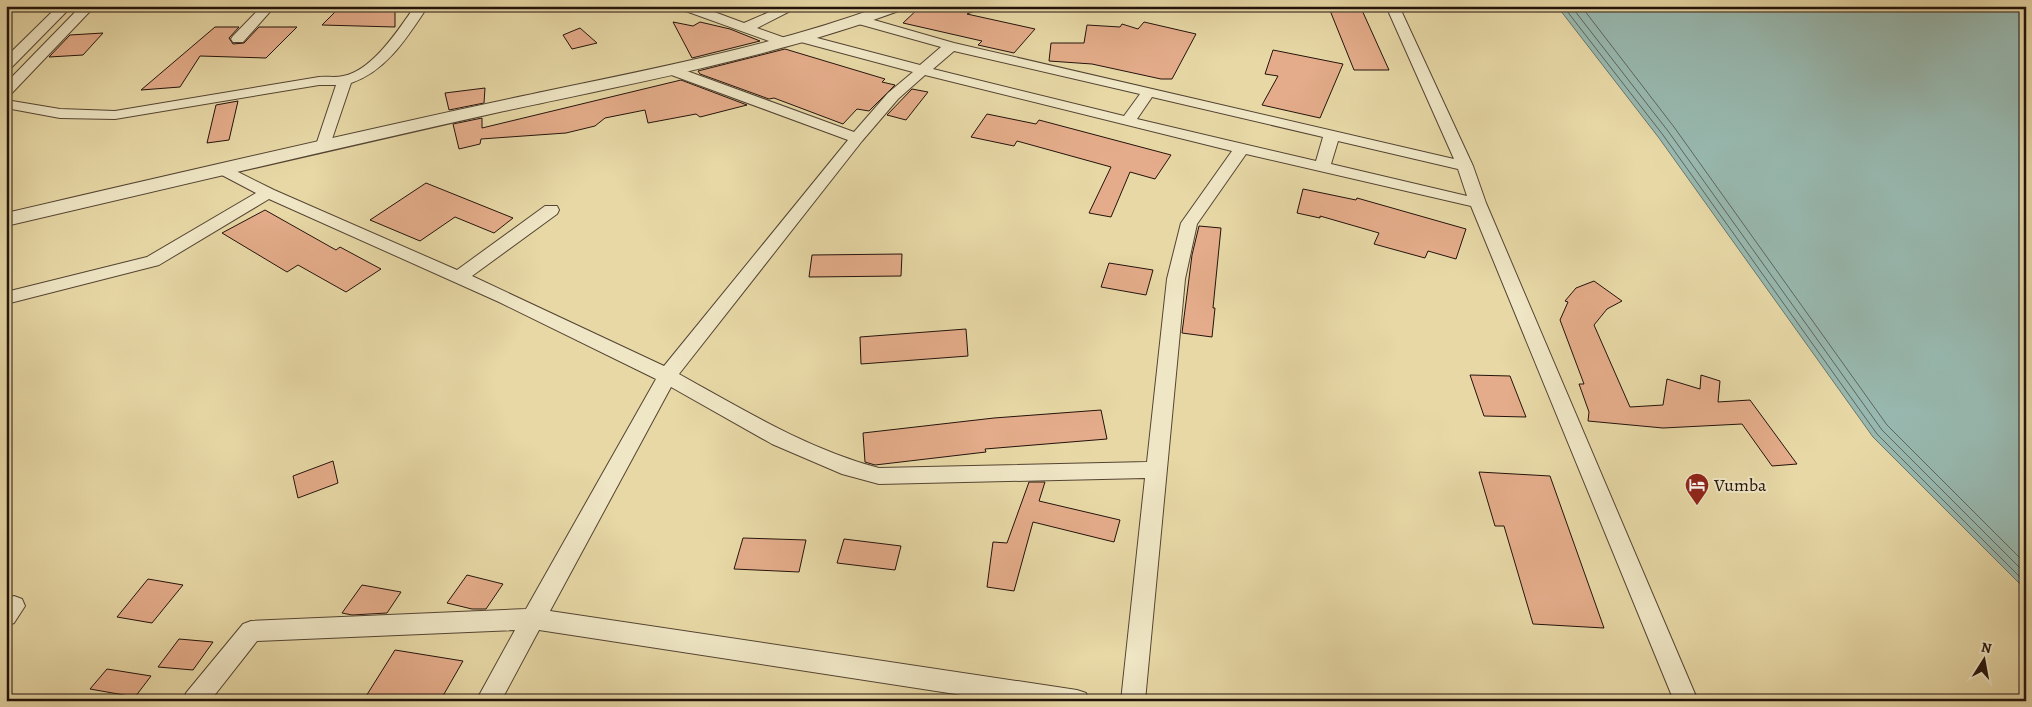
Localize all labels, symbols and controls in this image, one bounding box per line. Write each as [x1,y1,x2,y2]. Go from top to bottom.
hotel icon: Vumba [1684,472,1710,506]
place label: Vumba [1713,473,1767,497]
north arrow [1960,634,2010,684]
text: N [1980,637,1993,658]

